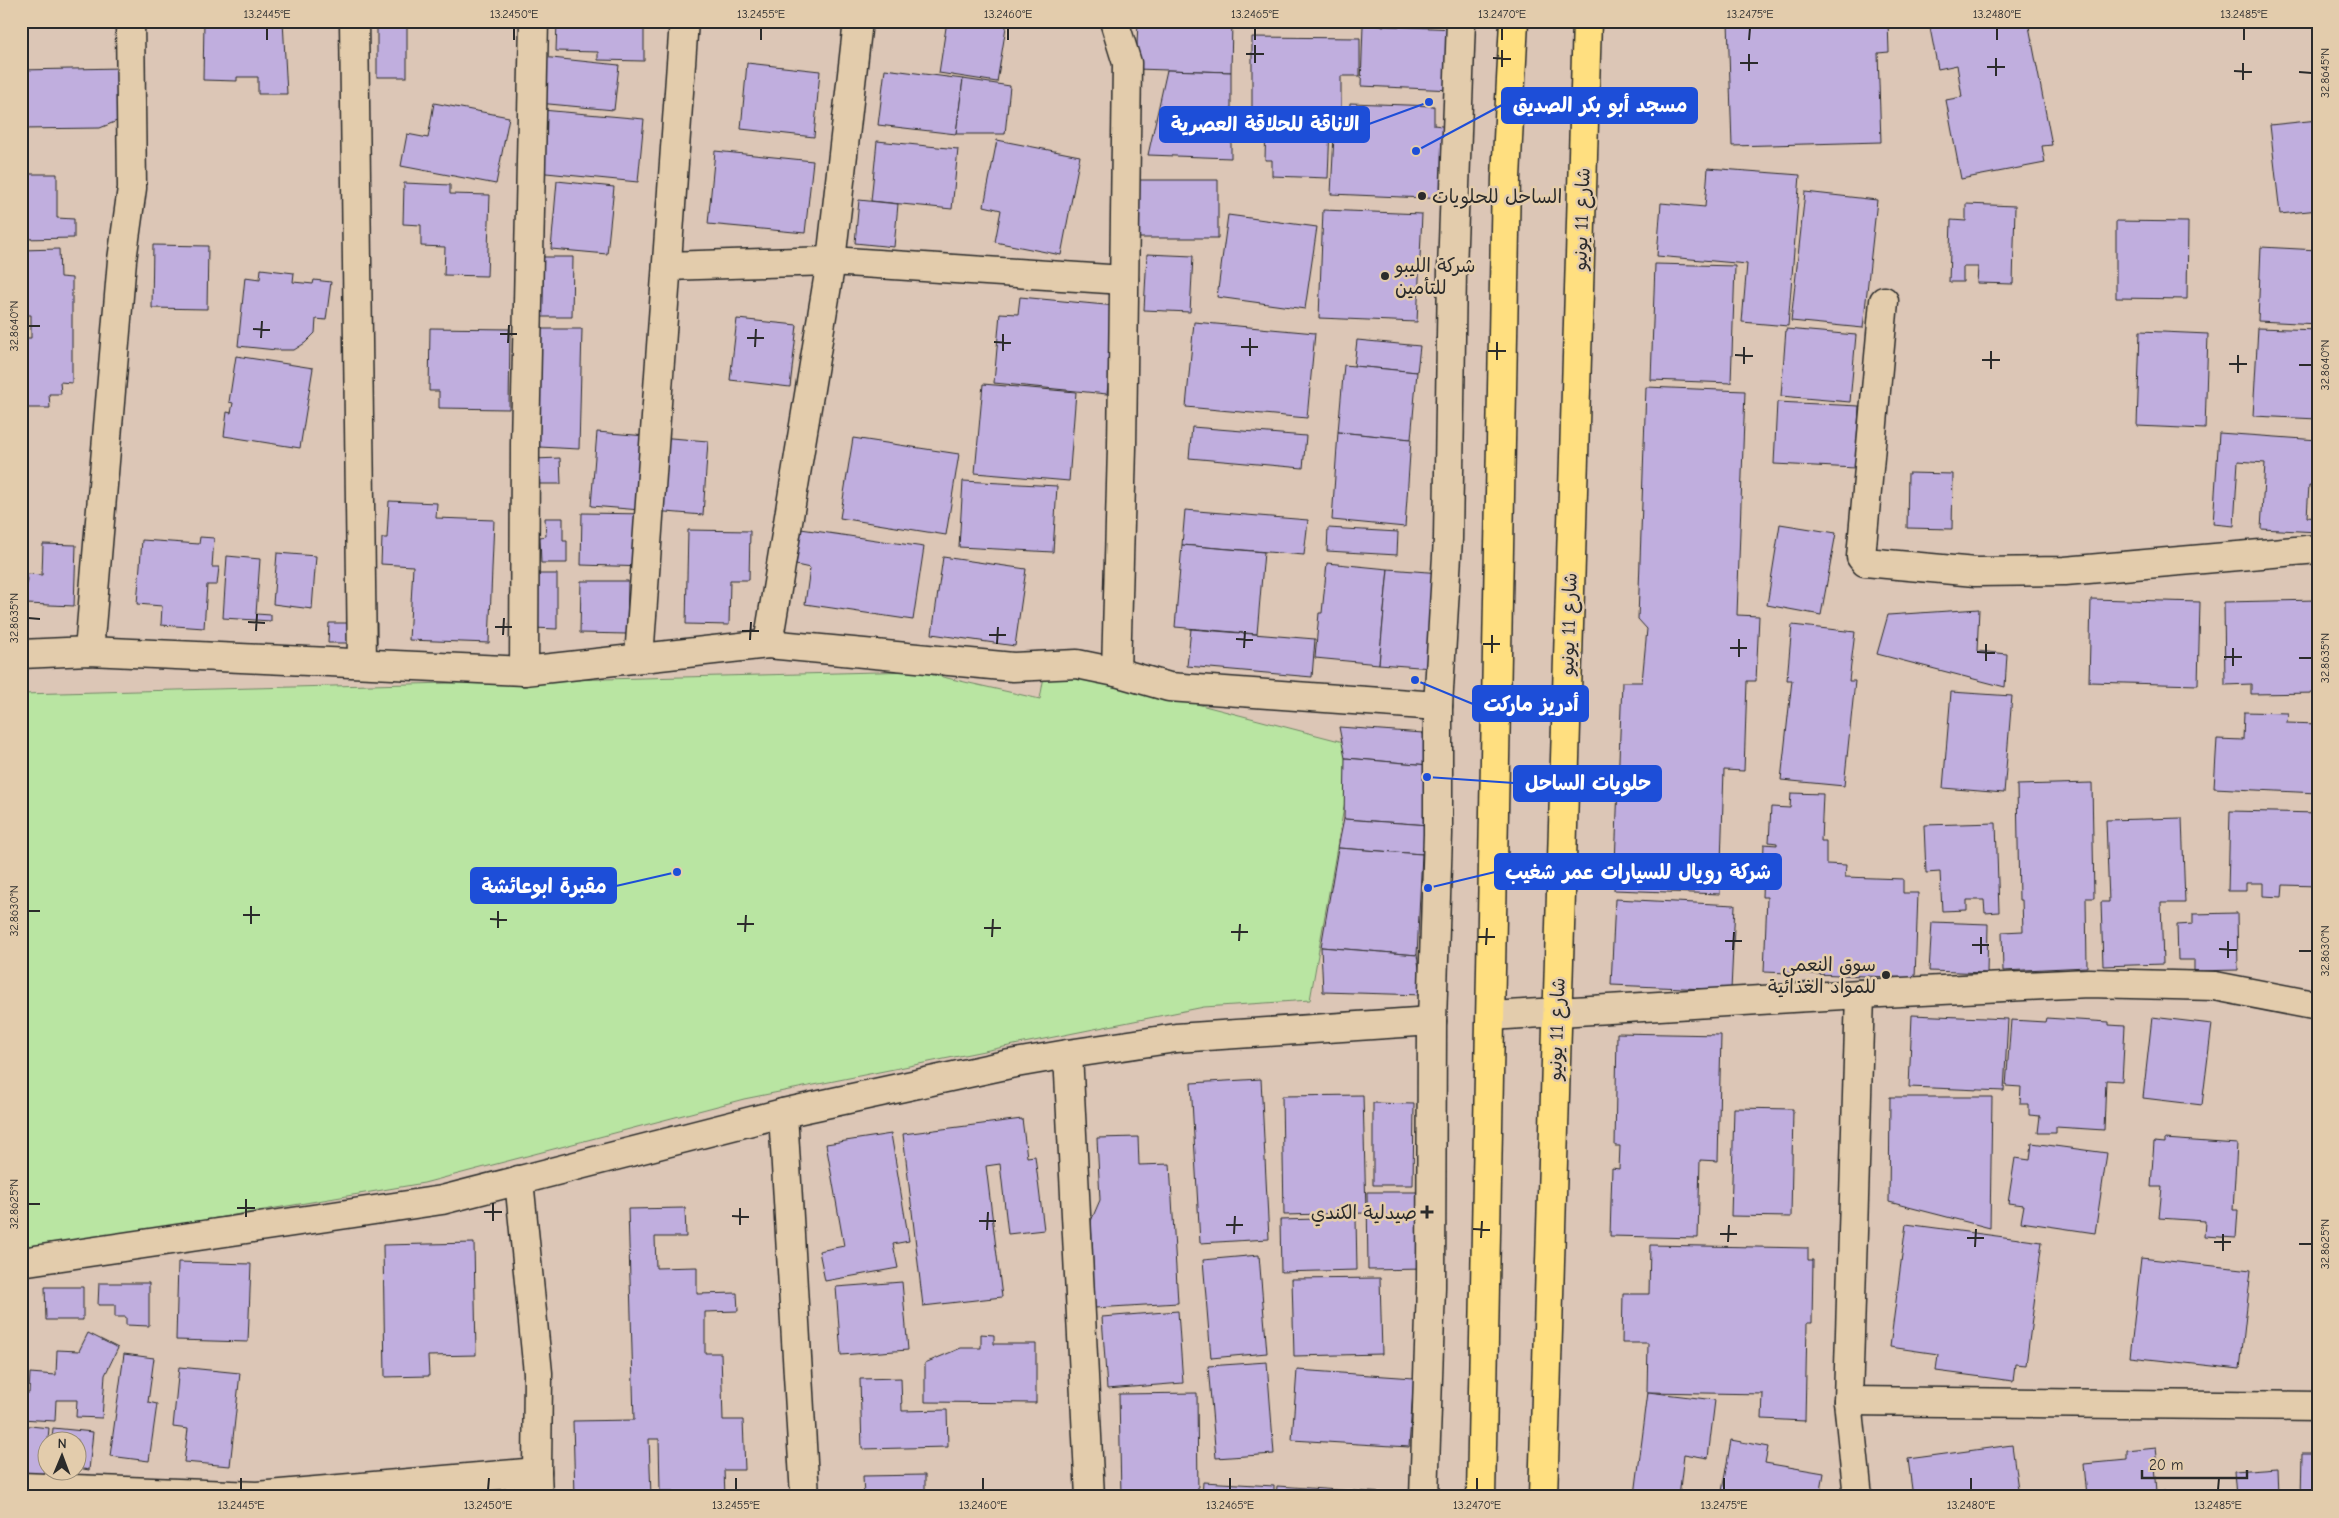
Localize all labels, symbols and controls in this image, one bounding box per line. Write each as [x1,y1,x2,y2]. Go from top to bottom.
text: 13.2445°E [243,7,291,21]
text: 13.2450°E [490,7,538,21]
text: 13.2455°E [737,7,785,21]
text: 13.2460°E [984,7,1032,21]
text: 13.2465°E [1231,7,1279,21]
text: 13.2470°E [1478,7,1526,21]
text: 13.2475°E [1726,7,1774,21]
text: 13.2480°E [1973,7,2021,21]
text: 13.2485°E [2220,7,2268,21]
text: 32.8645°N [2318,48,2332,98]
callout: مسجد أبو بكر الصديق [1502,88,1697,123]
text: مسجد أبو بكر الصديق [1513,93,1687,118]
callout: الاناقة للحلاقة العصرية [1160,107,1369,142]
text: الاناقة للحلاقة العصرية [1171,113,1359,136]
street label: شارع 11 يونيو [1569,167,1597,272]
place label: الساحل للحلويات [1432,186,1562,209]
marker: الساحل للحلويات [1416,190,1428,202]
place label: شركة الليبو للتأمين [1394,255,1476,299]
marker: شركة الليبو للتأمين [1379,270,1391,282]
text: 32.8640°N [7,301,21,351]
text: 32.8640°N [2318,340,2332,390]
street label: شارع 11 يونيو [1556,572,1584,677]
text: 32.8635°N [7,593,21,643]
text: 32.8635°N [2318,633,2332,683]
callout: أدريز ماركت [1473,686,1588,721]
text: أدريز ماركت [1484,692,1579,716]
callout: حلويات الساحل [1514,766,1661,801]
text: حلويات الساحل [1525,772,1651,797]
callout: شركة رويال للسيارات عمر شغيب [1495,854,1781,889]
text: شركة رويال للسيارات عمر شغيب [1505,861,1771,885]
callout: مقبرة ابوعائشة [471,868,616,903]
text: مقبرة ابوعائشة [481,875,607,899]
text: 32.8630°N [7,885,21,937]
text: 32.8630°N [2318,925,2332,977]
place label: سوق النعمي للمواد الغذائية [1768,954,1876,998]
marker: سوق النعمي للمواد الغذائية [1880,969,1892,981]
street label: شارع 11 يونيو [1544,977,1572,1082]
text: 32.8625°N [7,1179,21,1229]
place label: صيدلية الكندي [1311,1202,1417,1227]
marker: صيدلية الكندي [1421,1206,1433,1218]
text: 32.8625°N [2318,1219,2332,1269]
north arrow [38,1430,88,1480]
text: N [58,1435,67,1452]
scale bar [2142,1448,2246,1480]
text: 20 m [2149,1456,2183,1474]
text: 13.2445°E [217,1498,265,1512]
text: 13.2450°E [464,1498,512,1512]
text: 13.2455°E [712,1498,760,1512]
text: 13.2460°E [959,1498,1007,1512]
text: 13.2465°E [1206,1498,1254,1512]
text: 13.2470°E [1453,1498,1501,1512]
text: 13.2475°E [1700,1498,1748,1512]
text: 13.2480°E [1947,1498,1995,1512]
text: 13.2485°E [2194,1498,2242,1512]

